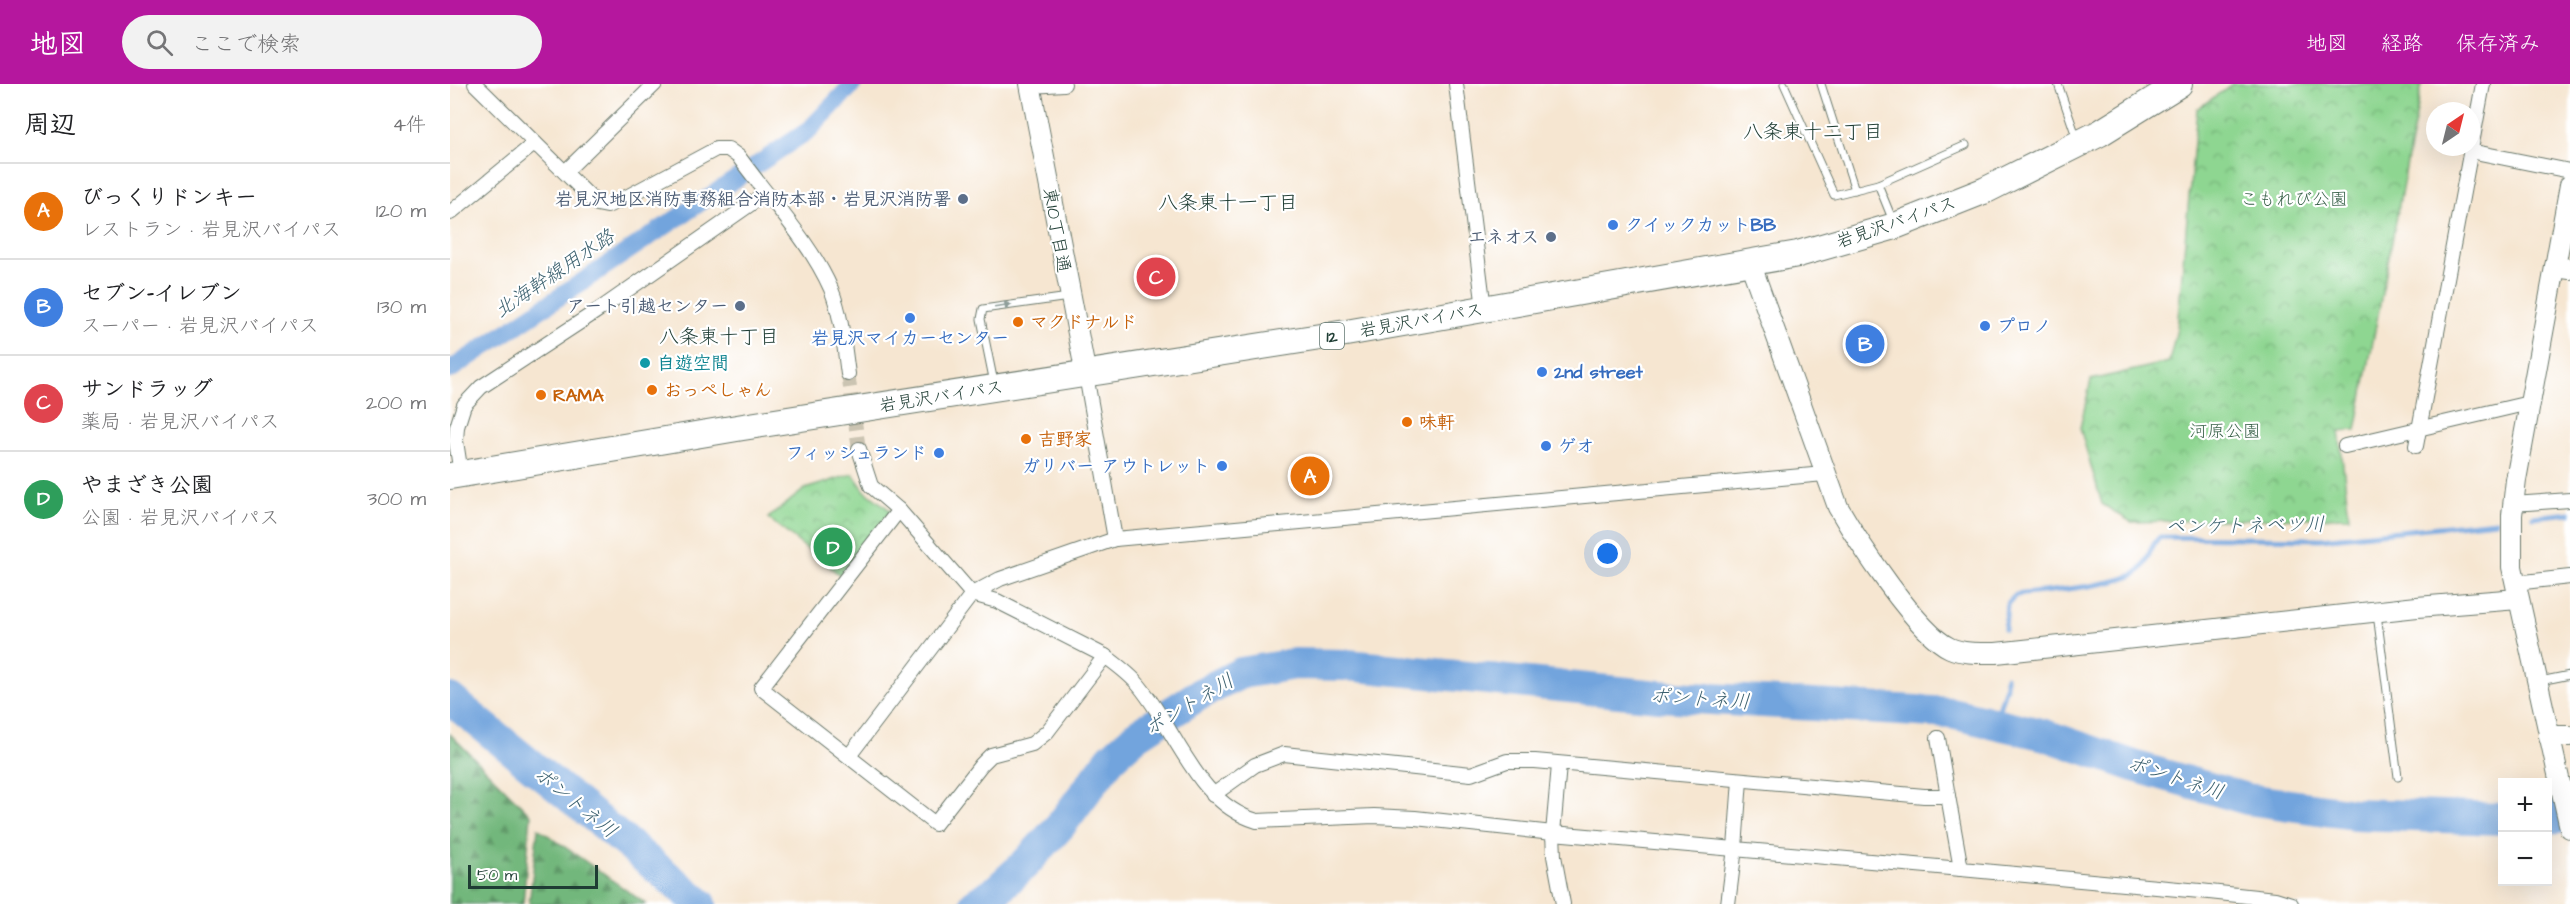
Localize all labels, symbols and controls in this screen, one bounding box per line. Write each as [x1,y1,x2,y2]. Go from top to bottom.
search box [122,15,542,69]
text: 地図 [30,25,86,64]
icon: search [143,26,176,59]
text: ここで検索 [191,29,301,60]
text: 地図 [2306,29,2348,58]
text: 経路 [2381,29,2423,58]
text: 保存済み [2456,29,2540,58]
north arrow [2426,102,2480,156]
text: 周辺 [24,107,76,143]
text: 4件 [392,111,426,139]
district label: 八条東十二丁目 [1743,118,1883,146]
text: びっくりドンキー [81,182,257,213]
street label: 東10丁目通 [1037,186,1076,274]
place label: 岩見沢地区消防事務組合消防本部・岩見沢消防署 [555,187,951,212]
park label: こもれび公園 [2240,187,2348,212]
district label: 八条東十一丁目 [1158,189,1298,217]
street label: 岩見沢バイパス [1833,190,1960,255]
marker: 岩見沢地区消防事務組合消防本部・岩見沢消防署 [956,192,970,206]
text: A [37,197,50,225]
text: 120 m [376,197,426,225]
place label: クイックカットBB [1625,213,1776,238]
text: レストラン · 岩見沢バイパス [81,216,341,244]
marker: クイックカットBB [1606,218,1620,232]
water label: 北海幹線用水路 [489,223,621,325]
place label: エネオス [1468,225,1539,250]
marker: エネオス [1544,230,1558,244]
pin: C [1136,254,1176,300]
text: セブン-イレブン [81,278,242,309]
text: B [36,293,51,321]
text: 130 m [377,293,426,321]
place label: アート引越センター [567,294,728,319]
street label: 岩見沢バイパス [1357,297,1485,344]
marker: アート引越センター [733,299,747,313]
one-way arrow [993,301,1012,311]
place label: マクドナルド [1030,310,1137,335]
marker: 岩見沢マイカーセンター [903,311,917,325]
text: スーパー · 岩見沢バイパス [81,312,319,340]
place label: プロノ [1997,314,2051,339]
marker: マクドナルド [1011,315,1025,329]
marker: プロノ [1978,319,1992,333]
pin: B [1846,322,1884,366]
district label: 八条東十丁目 [659,323,779,351]
road number: 12 [1320,323,1344,349]
place label: 岩見沢マイカーセンター [811,326,1009,351]
place label: 自遊空間 [657,351,729,376]
marker: 自遊空間 [638,356,652,370]
place label: 2nd street [1553,360,1643,385]
marker: 2nd street [1535,365,1549,379]
text: サンドラッグ [81,374,213,405]
street label: 岩見沢バイパス [877,374,1005,419]
place label: おっぺしゃん [664,378,772,403]
place label: RAMA [553,383,604,408]
marker: おっぺしゃん [645,383,659,397]
marker: RAMA [534,388,548,402]
text: C [36,389,51,417]
text: 200 m [366,389,426,417]
text: 薬局 · 岩見沢バイパス [81,408,279,436]
place label: 味軒 [1419,410,1455,435]
marker: 味軒 [1400,415,1414,429]
park label: 河原公園 [2189,419,2261,444]
place label: 吉野家 [1038,427,1092,452]
marker: 吉野家 [1019,432,1033,446]
place label: ゲオ [1558,434,1594,459]
marker: ゲオ [1539,439,1553,453]
place label: フィッシュランド [786,441,927,466]
marker: フィッシュランド [932,446,946,460]
place label: ガリバー アウトレット [1022,454,1210,479]
pin: A [1290,454,1330,498]
marker: ガリバー アウトレット [1215,459,1229,473]
text: やまざき公園 [81,470,213,501]
text: D [37,485,50,513]
text: 300 m [367,485,426,513]
text: 公園 · 岩見沢バイパス [81,504,279,532]
water label: ペンケトネベツ川 [2165,511,2325,541]
pin: D [814,524,853,570]
your location [1593,539,1622,568]
water label: ポントネ川 [1139,667,1240,743]
water label: ポントネ川 [1649,682,1751,716]
water label: ポントネ川 [2124,749,2228,807]
water label: ポントネ川 [528,760,623,845]
map controls [2498,778,2552,886]
button: + [2498,778,2552,832]
button: − [2498,832,2552,886]
scale bar [468,862,598,890]
text: 50 m [477,864,517,886]

